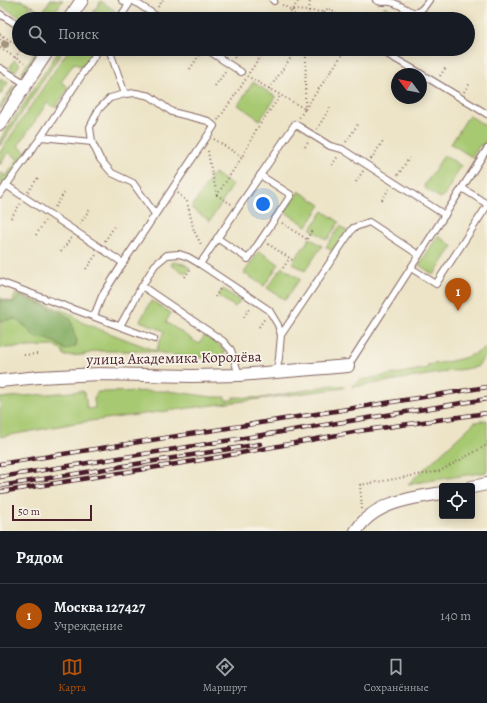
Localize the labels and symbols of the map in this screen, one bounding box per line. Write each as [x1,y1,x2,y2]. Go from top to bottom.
north arrow [391,68,427,104]
your location [253,194,273,214]
pin: 1 [445,278,471,311]
street label: улица Академика Королёва [85,346,262,370]
scale bar [12,503,92,522]

